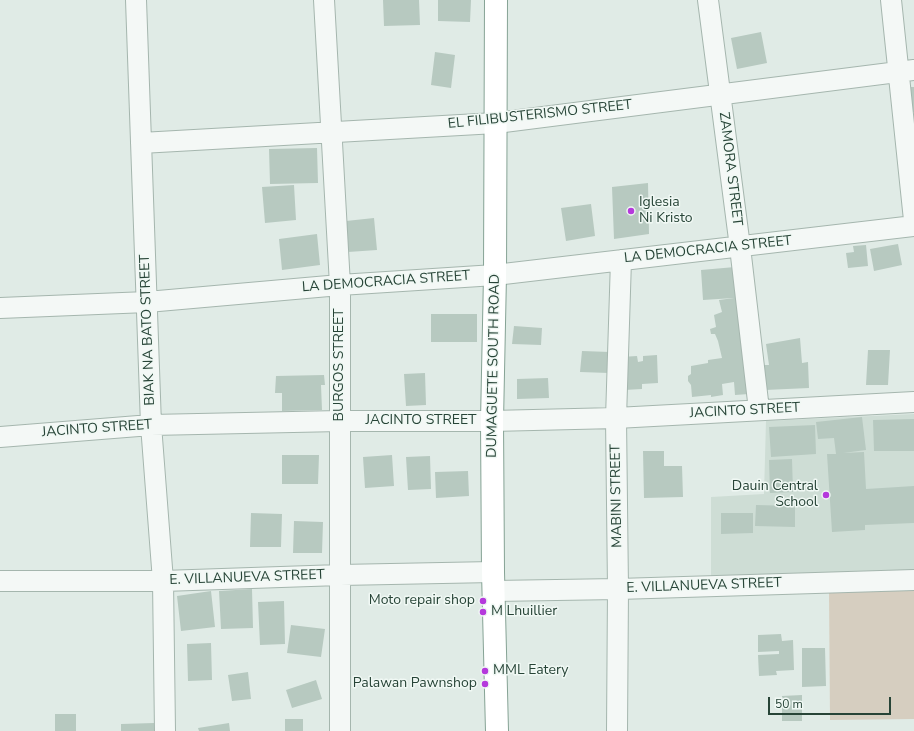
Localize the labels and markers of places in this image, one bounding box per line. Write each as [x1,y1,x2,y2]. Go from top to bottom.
place label: Iglesia Ni Kristo [639,195,692,228]
marker: Iglesia Ni Kristo [626,206,636,216]
place label: Dauin Central School [732,479,818,512]
marker: Dauin Central School [821,490,831,500]
place label: Moto repair shop [369,593,475,609]
marker: Moto repair shop [478,596,488,606]
place label: M Lhuillier [491,604,557,620]
marker: M Lhuillier [478,607,488,617]
place label: MML Eatery [493,663,569,679]
marker: MML Eatery [480,666,490,676]
place label: Palawan Pawnshop [353,676,477,692]
marker: Palawan Pawnshop [480,679,490,689]

